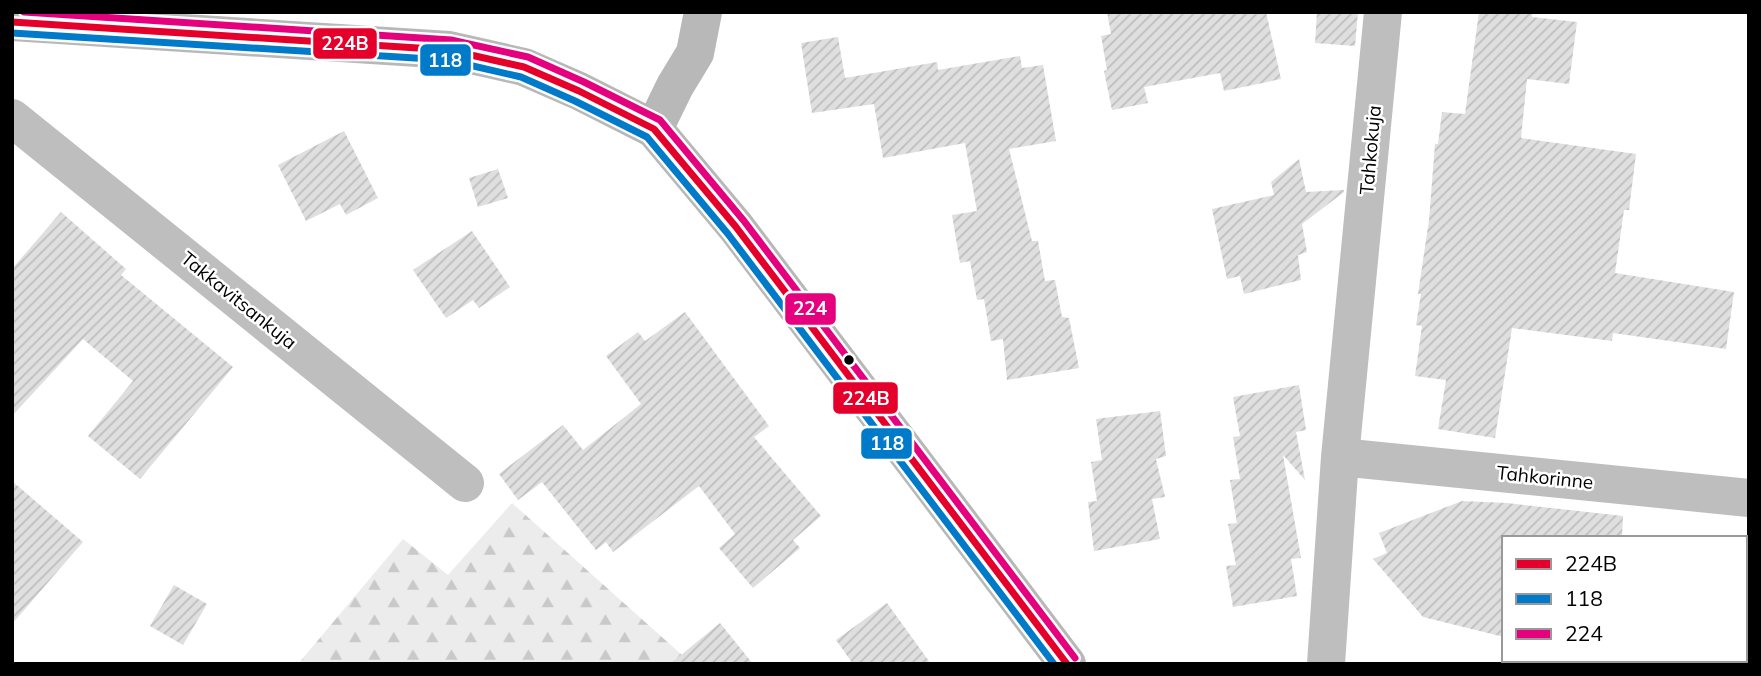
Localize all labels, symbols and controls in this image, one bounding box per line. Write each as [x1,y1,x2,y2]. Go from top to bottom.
line badge: 224B [312,27,378,60]
text: 224B [321,31,369,55]
line badge: 118 [419,43,472,77]
text: 118 [428,48,462,72]
street label: Tahkokuja [1354,104,1386,196]
street label: Takkavitsankuja [176,246,302,354]
line badge: 224 [784,292,837,326]
text: 224 [793,296,828,320]
unlabelled marker [842,353,856,367]
line badge: 224B [832,381,899,415]
text: 224B [842,386,890,410]
line badge: 118 [860,427,913,460]
text: 118 [870,431,904,455]
street label: Tahkorinne [1496,460,1594,494]
legend [1502,536,1747,662]
text: 224B [1565,550,1617,576]
text: 118 [1565,585,1603,611]
text: 224 [1565,620,1603,646]

